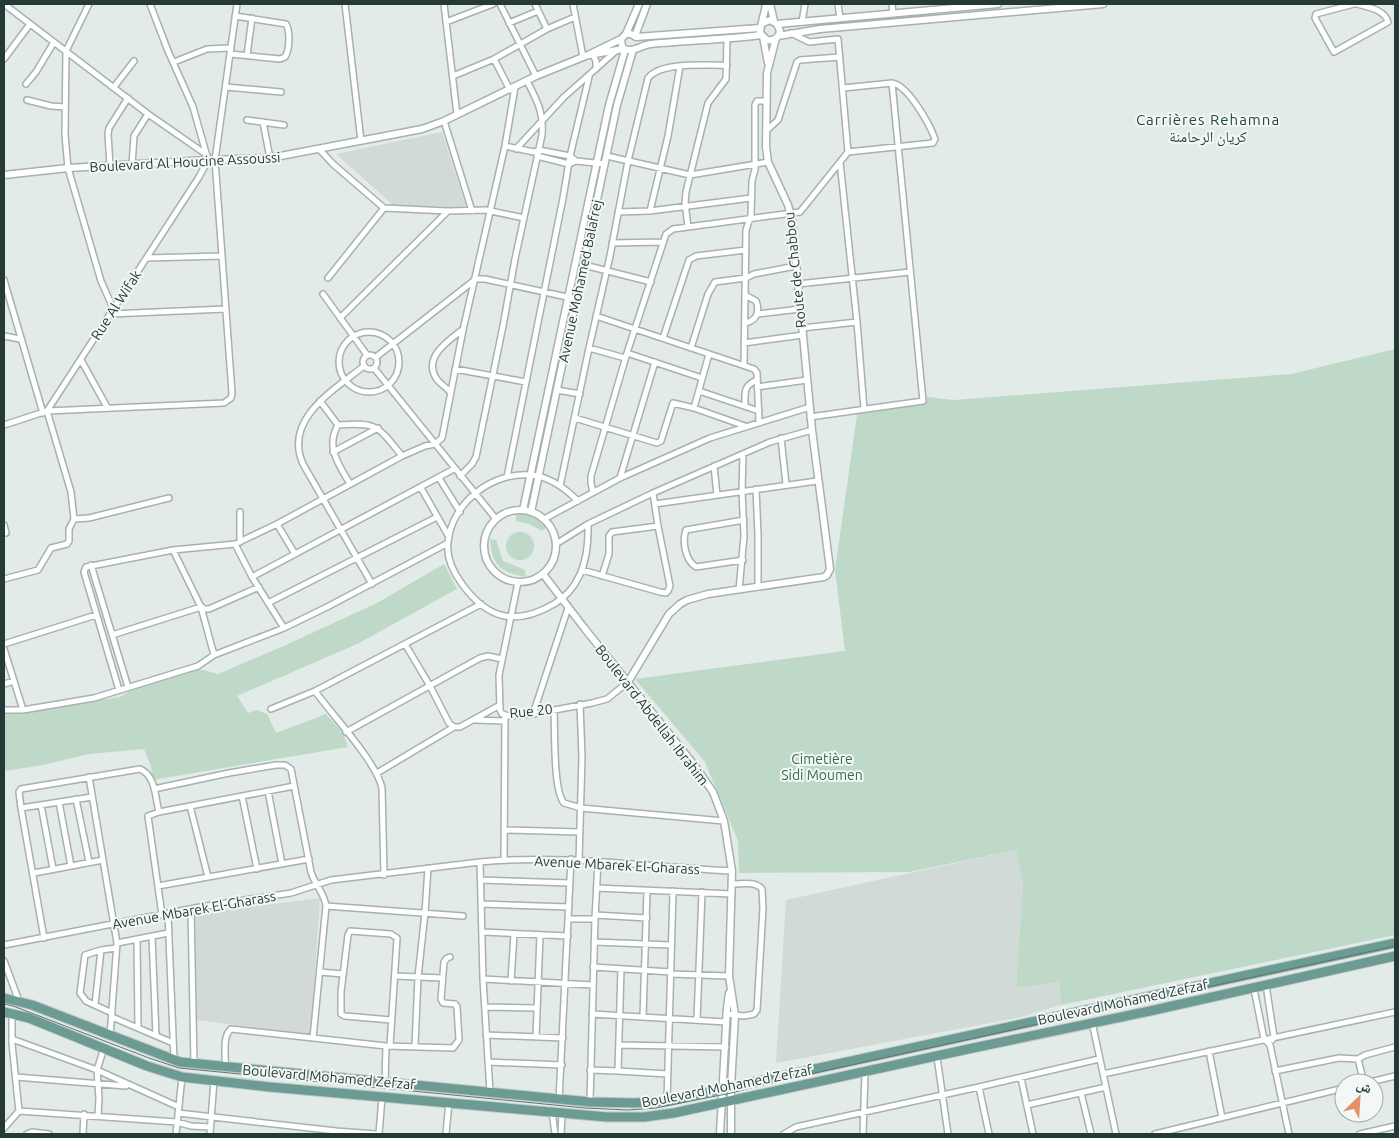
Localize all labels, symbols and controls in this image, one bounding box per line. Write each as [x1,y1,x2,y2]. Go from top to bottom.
district label: Carrières Rehamna كريان الرحامنة [1136,111,1280,147]
street label: Boulevard Al Houcine Assoussi [89,149,281,175]
street label: Avenue Mohamed Balafrej [555,198,605,364]
street label: Route de Chabbou [781,211,809,329]
street label: Rue Al Wifak [88,267,144,343]
street label: Boulevard Abdellah Ibrahim [592,642,712,788]
street label: Rue 20 [509,701,554,721]
park label: Cimetière Sidi Moumen [781,751,863,783]
street label: Avenue Mbarek El-Gharass [534,853,700,877]
street label: Avenue Mbarek El-Gharass [111,888,277,932]
street label: Boulevard Mohamed Zefzaf [1036,976,1210,1028]
street label: Boulevard Mohamed Zefzaf [242,1061,417,1093]
street label: Boulevard Mohamed Zefzaf [640,1061,814,1110]
north arrow [1334,1073,1384,1123]
text: ش [1354,1076,1375,1098]

